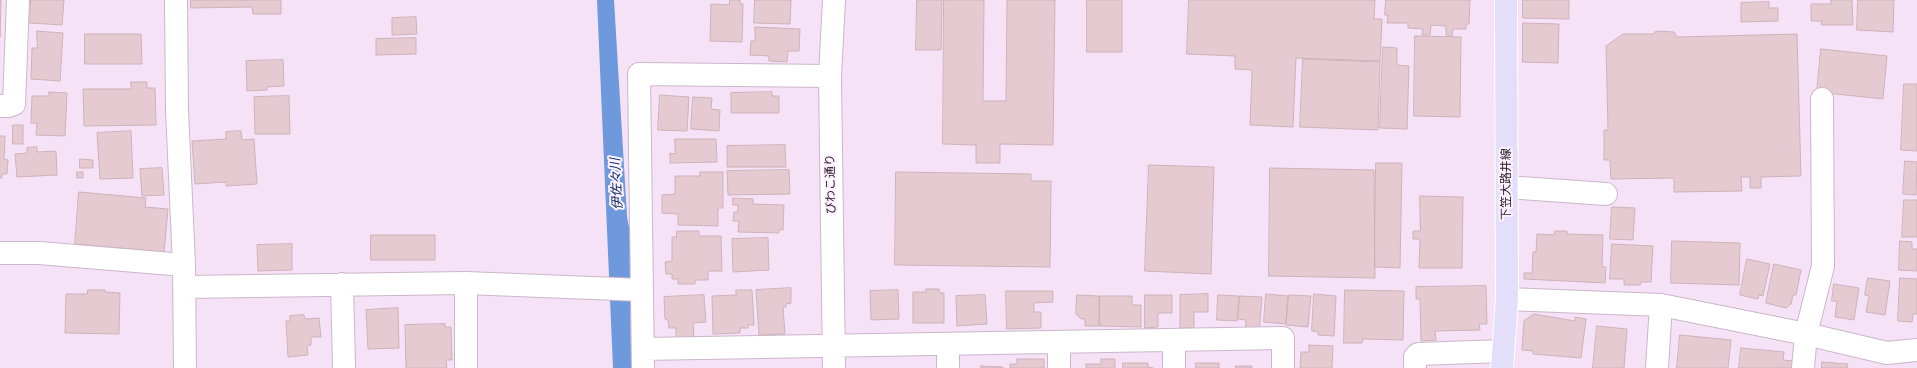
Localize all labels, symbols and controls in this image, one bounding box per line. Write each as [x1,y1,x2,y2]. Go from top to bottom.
street label: 下笠大路井線 [1500,148,1514,220]
street label: びわこ通り [823,154,839,214]
water label: 伊佐々川 [608,158,626,210]

